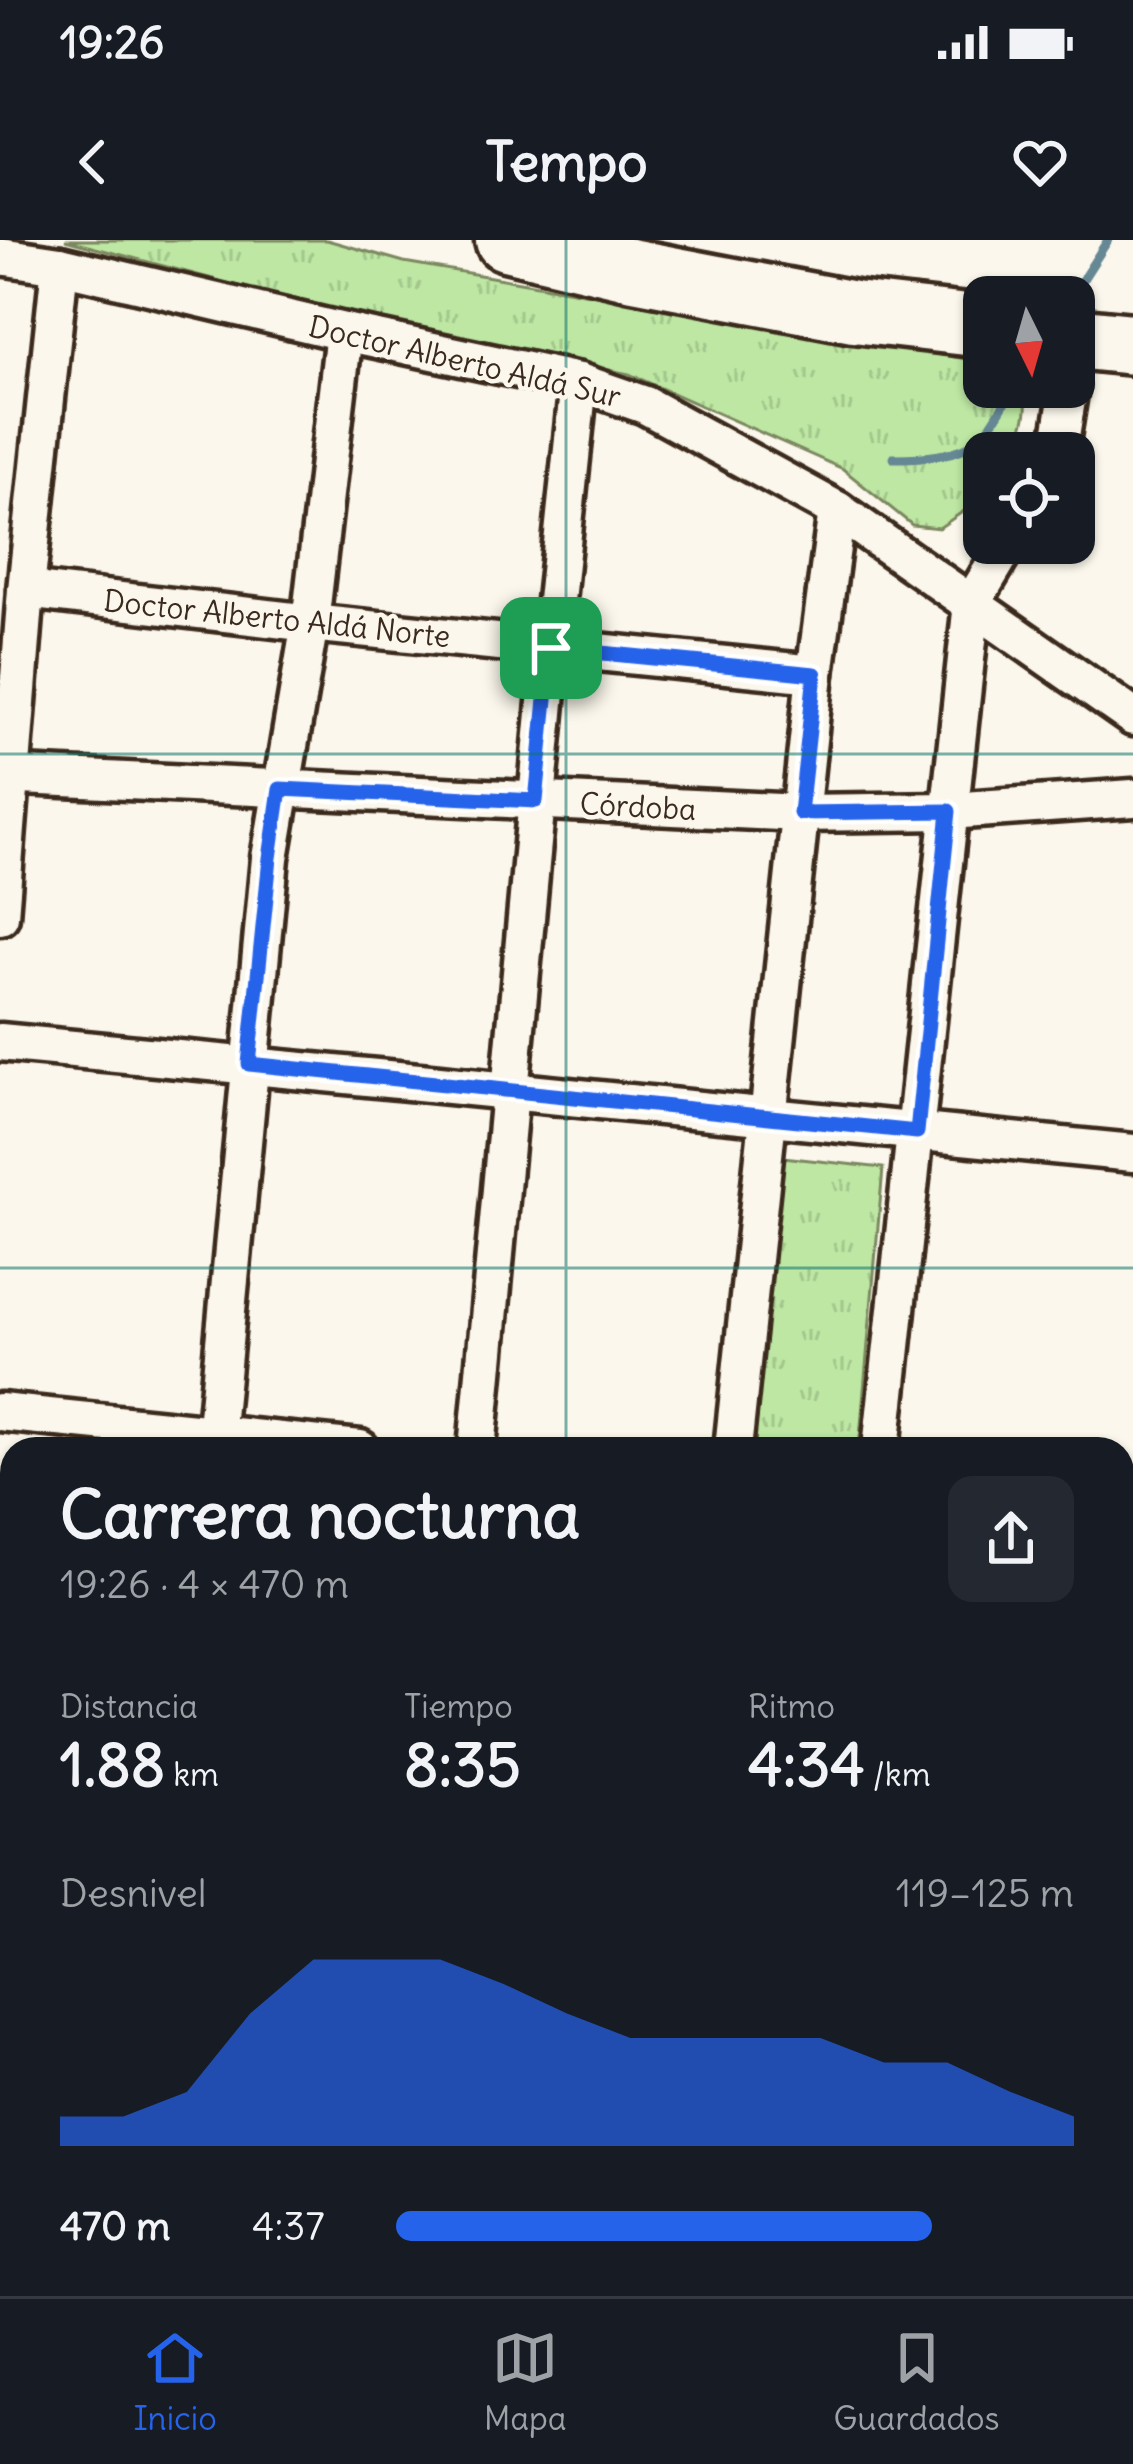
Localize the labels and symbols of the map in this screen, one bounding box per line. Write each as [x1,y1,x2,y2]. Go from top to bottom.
north arrow [963,276,1095,408]
street label: Doctor Alberto Aldá Sur [305,307,625,415]
street label: Doctor Alberto Aldá Norte [102,581,452,655]
pin [500,597,602,699]
street label: Córdoba [579,784,697,828]

